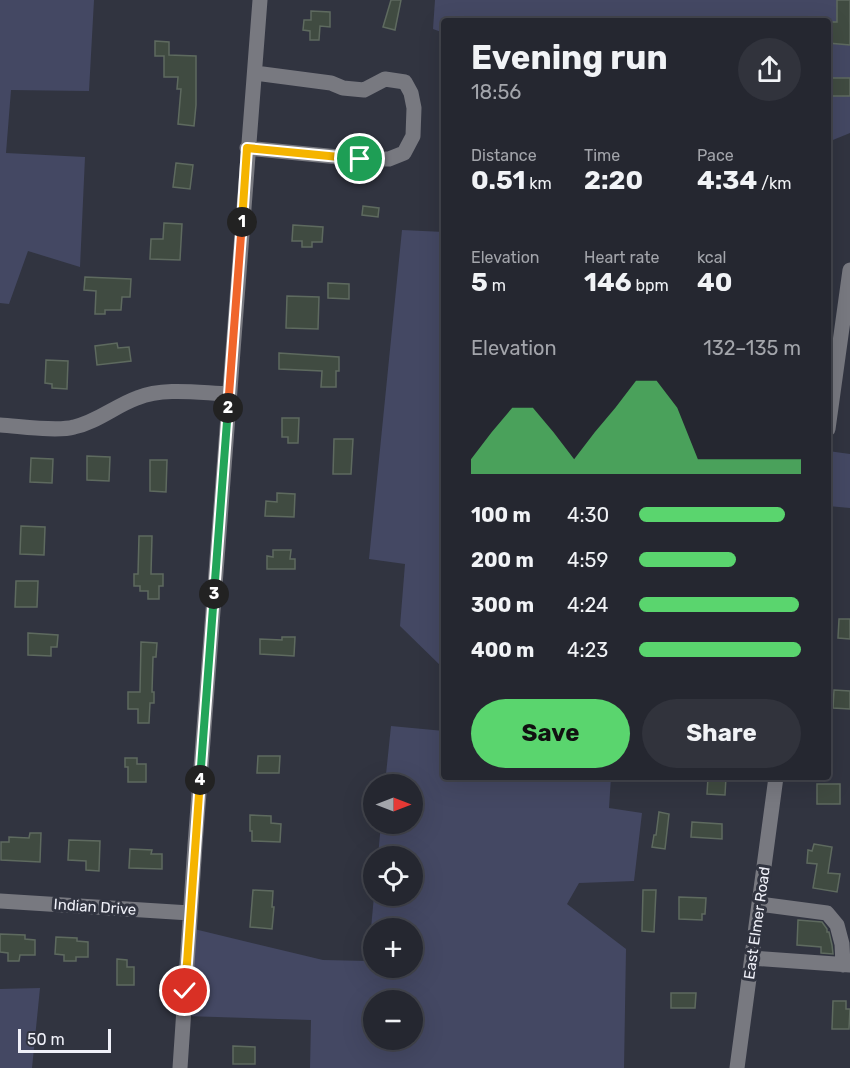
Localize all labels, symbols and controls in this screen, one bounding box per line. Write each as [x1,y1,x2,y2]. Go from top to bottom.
text: Evening run [471,38,668,77]
button: share [738,38,801,101]
text: 18:56 [471,80,521,104]
pin [334,133,385,184]
icon: arrive [343,142,376,175]
text: Distance [471,146,537,165]
text: Time [584,146,620,165]
text: Pace [697,146,734,165]
text: 0.51 [471,165,525,196]
text: 2:20 [584,165,643,196]
text: 4:34 [697,165,757,196]
text: km [525,174,552,193]
text: /km [757,174,791,193]
pin: 1 [227,207,257,237]
text: 1 [238,212,246,231]
text: Elevation [471,248,540,267]
text: Heart rate [584,248,659,267]
text: kcal [697,248,726,267]
text: 5 [471,267,488,298]
text: 146 [584,267,632,298]
text: 40 [697,267,732,298]
text: m [488,276,506,295]
text: bpm [632,276,669,295]
text: Elevation [471,336,557,360]
text: 132–135 m [703,336,801,360]
pin: 2 [213,393,243,423]
text: 2 [223,398,233,417]
text: 100 m [471,503,531,527]
text: 4:30 [567,503,609,527]
text: 200 m [471,548,534,572]
text: 4:59 [567,548,608,572]
pin: 3 [199,579,229,609]
text: 3 [209,584,219,603]
text: 300 m [471,593,534,617]
text: 4:24 [567,593,609,617]
text: 400 m [471,638,534,662]
text: 4:23 [567,638,608,662]
button: Save [471,699,630,768]
button: Share [642,699,801,768]
pin: 4 [185,765,215,795]
text: 4 [195,770,205,789]
north arrow [363,774,423,834]
map controls [363,774,423,1050]
button: locate [363,846,423,906]
street label: East Elmer Road [740,865,774,981]
street label: Indian Drive [53,895,137,919]
button: + [363,918,423,978]
pin [159,965,210,1016]
icon: check [168,974,201,1007]
button: − [363,990,423,1050]
scale bar [18,1026,111,1054]
text: 50 m [27,1030,65,1049]

